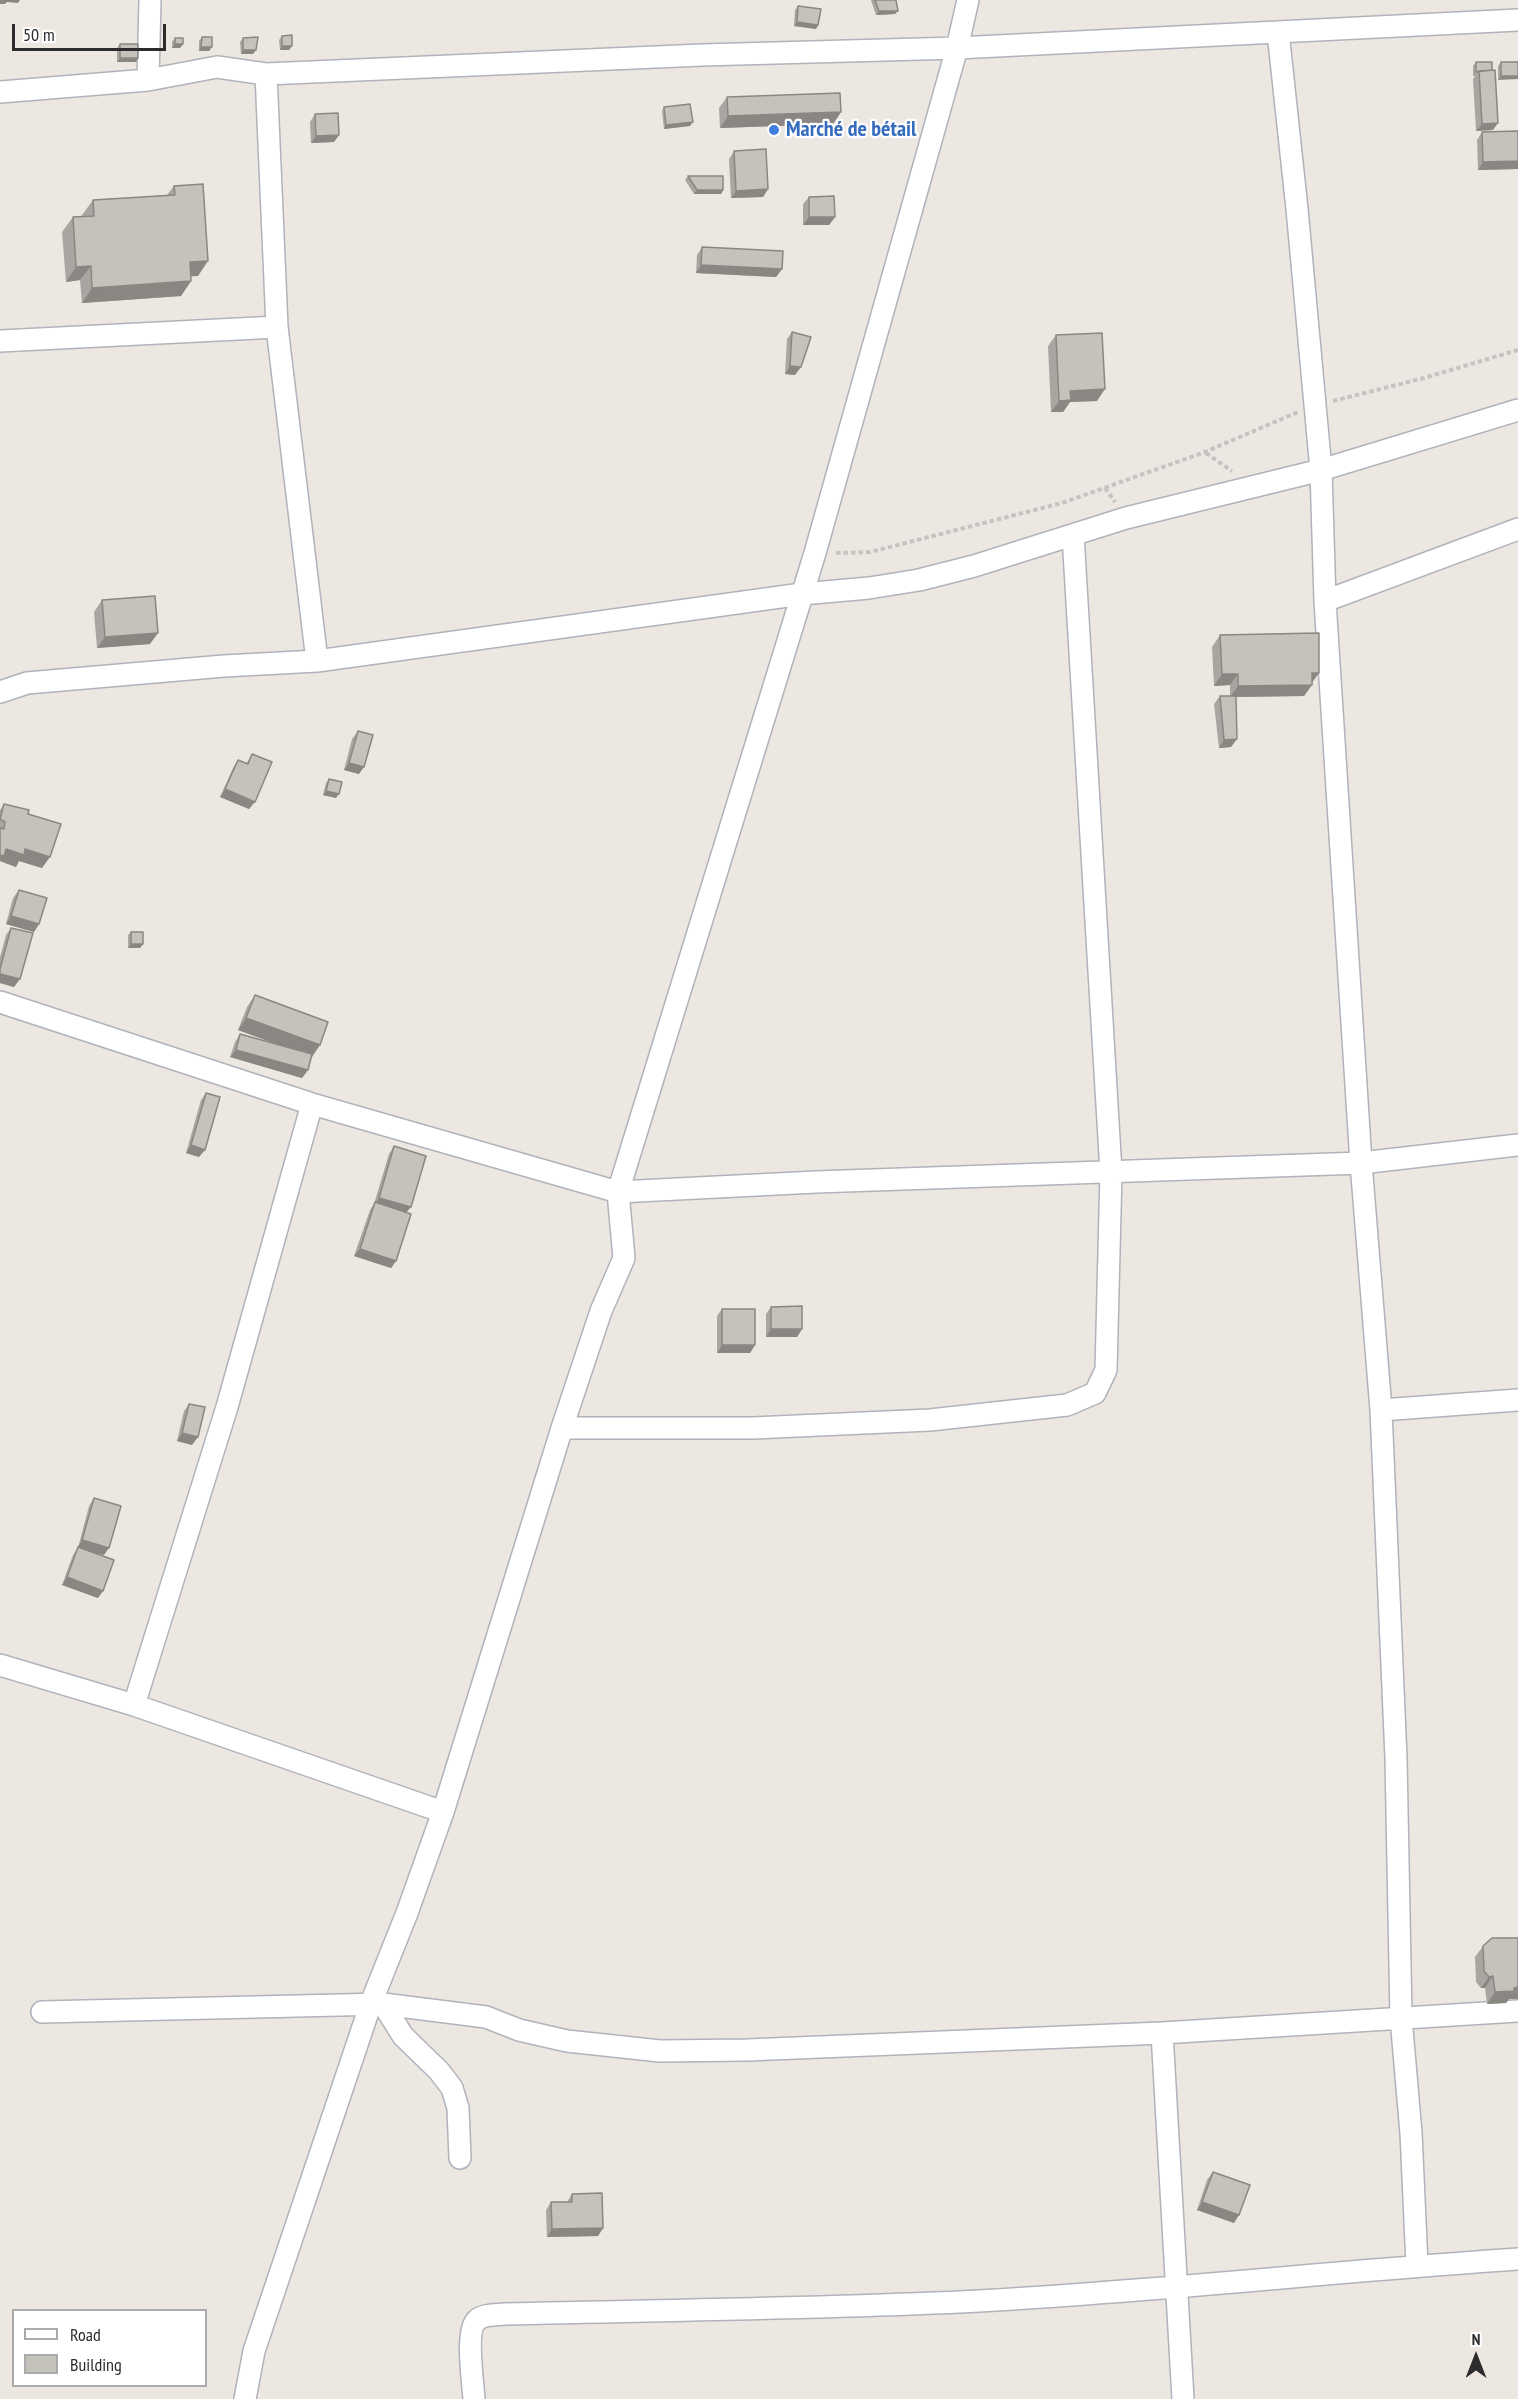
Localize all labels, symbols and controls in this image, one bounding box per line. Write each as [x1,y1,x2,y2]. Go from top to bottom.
scale bar [15,12,170,50]
text: 50 m [23,23,55,46]
place label: Marché de bétail [786,117,916,143]
marker: Marché de bétail [767,123,781,137]
legend [12,2309,207,2387]
text: Road [70,2323,101,2346]
north arrow [1446,2327,1506,2387]
text: N [1472,2329,1480,2349]
text: Building [70,2353,122,2376]

